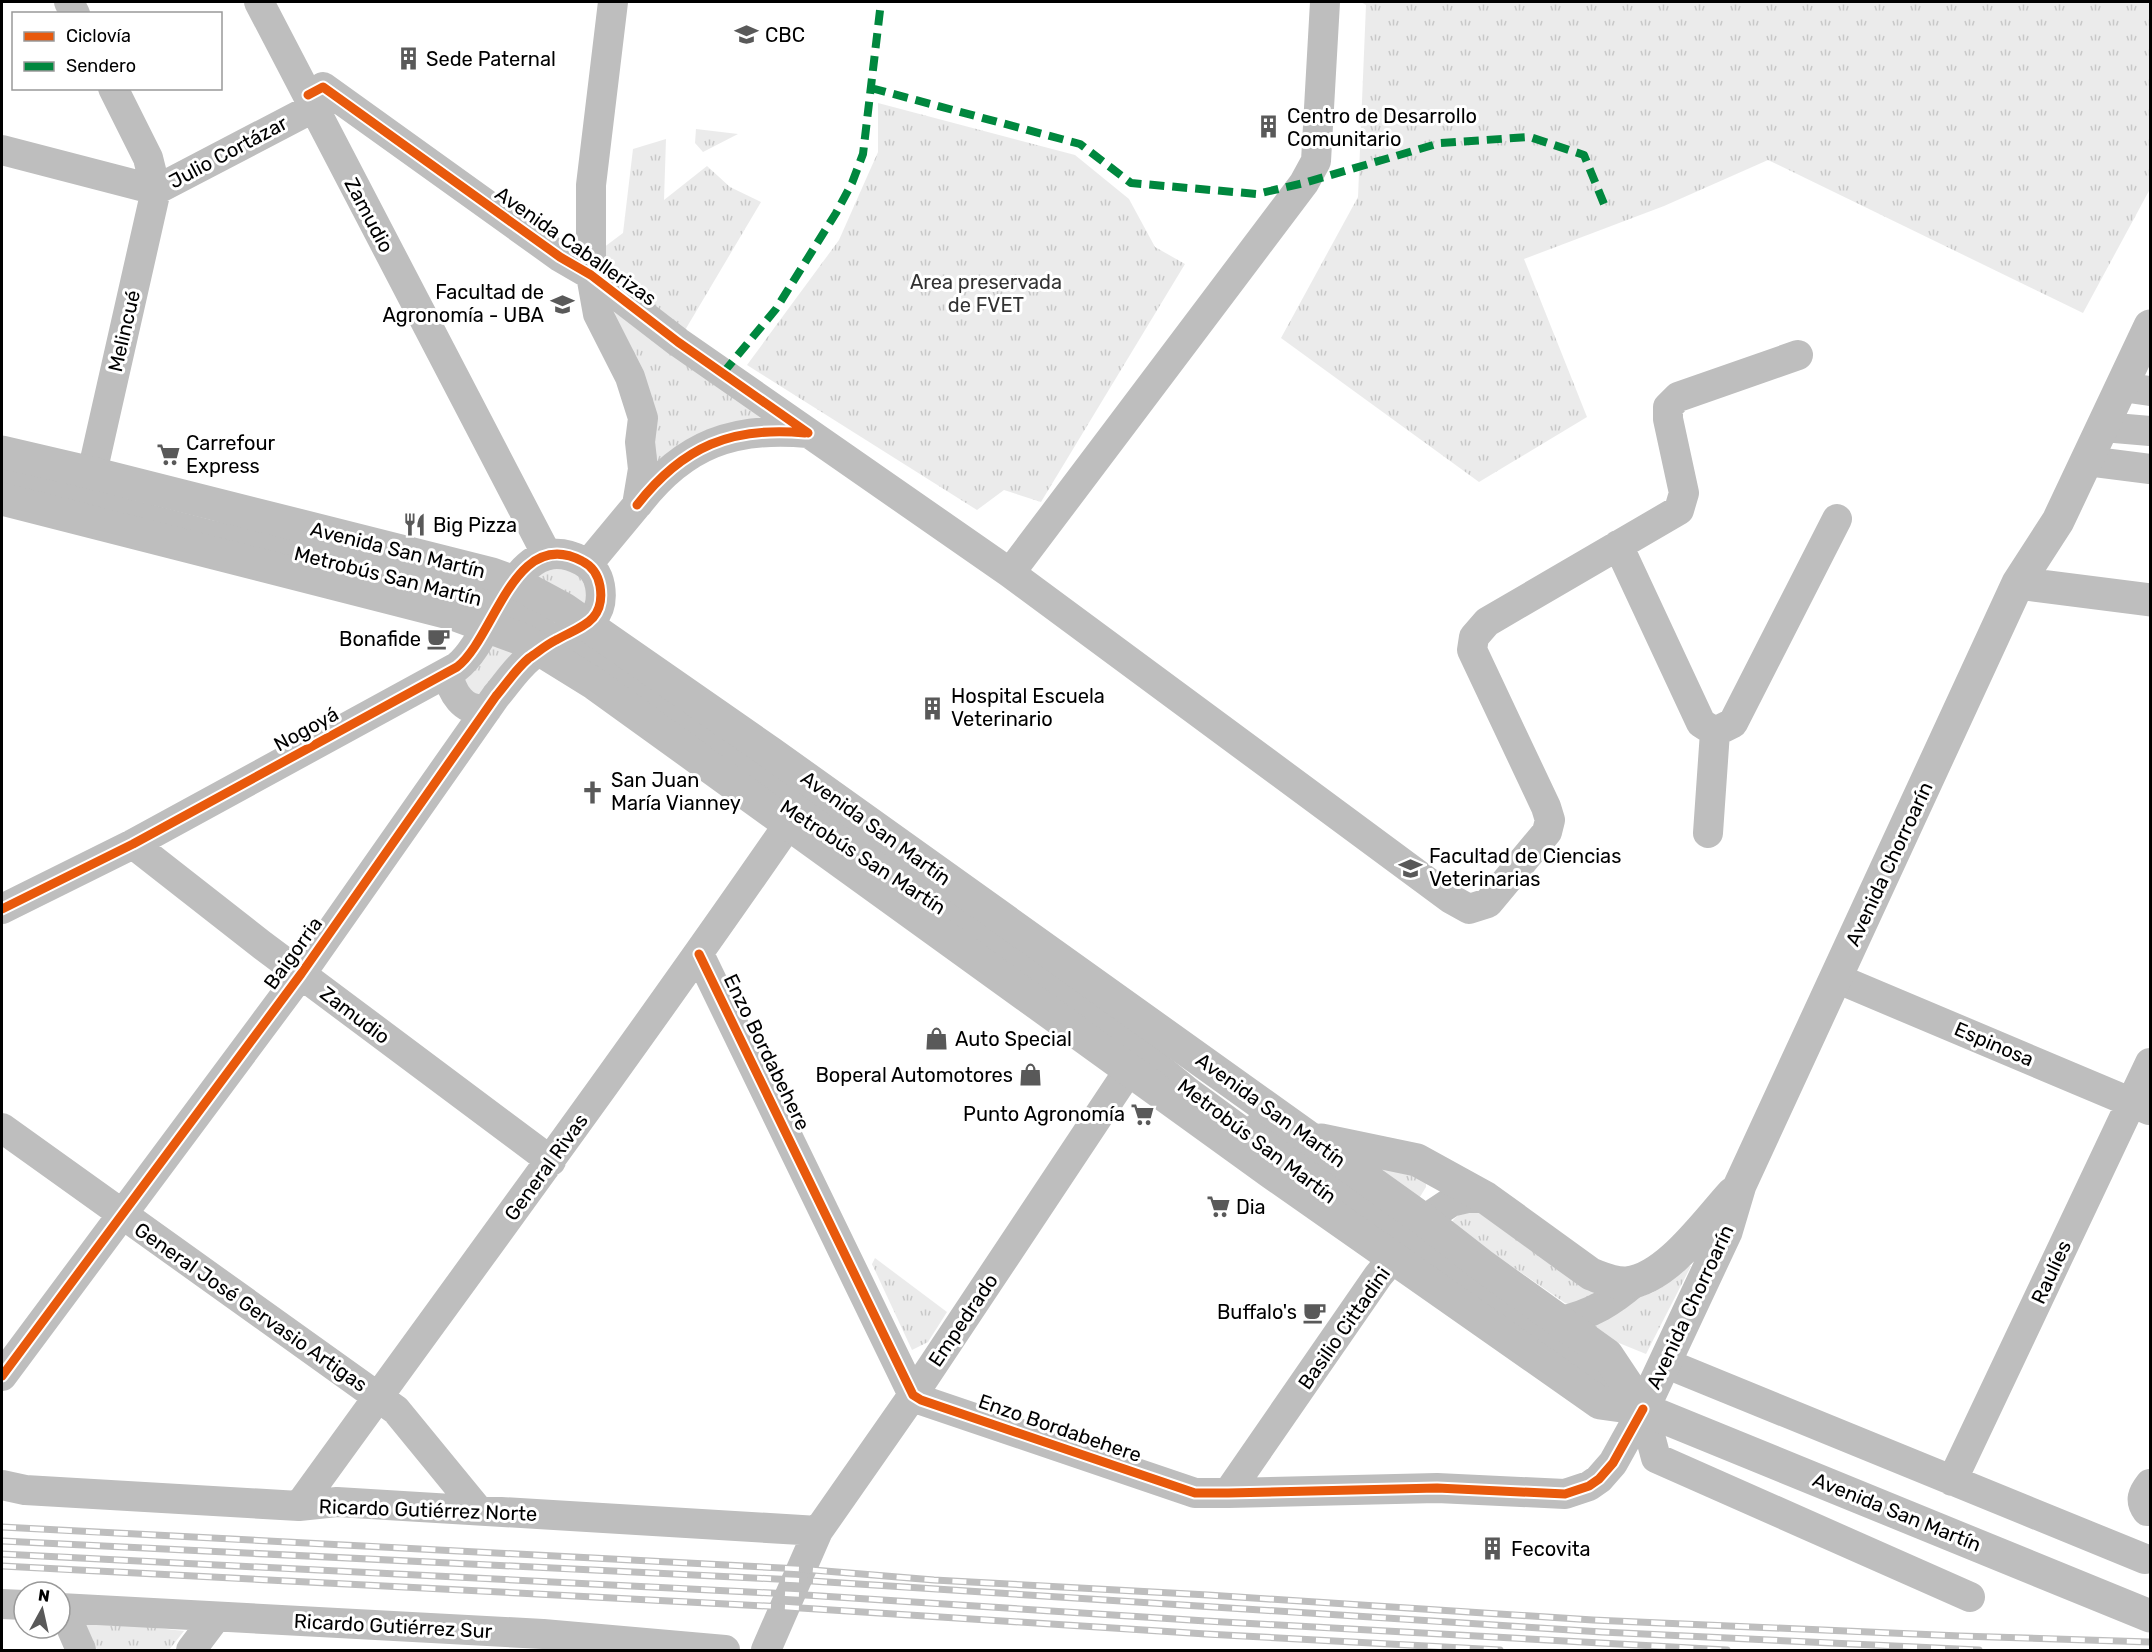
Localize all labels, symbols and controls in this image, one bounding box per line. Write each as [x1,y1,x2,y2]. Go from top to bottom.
legend [12,12,222,90]
school or university icon: CBC [734,22,760,48]
place label: CBC [765,23,805,47]
text: Ciclovía [66,25,131,47]
building icon: Sede Paternal [395,46,421,72]
place label: Sede Paternal [426,47,556,71]
text: Sendero [66,55,136,77]
place label: Centro de Desarrollo Comunitario [1287,104,1477,151]
street label: Julio Cortázar [165,111,292,193]
building icon: Centro de Desarrollo Comunitario [1256,114,1282,140]
street label: Zamudio [339,174,399,256]
street label: Avenida Caballerizas [491,181,661,311]
park label: Area preservada de FVET [910,270,1062,317]
place label: Facultad de Agronomía - UBA [383,280,544,327]
street label: Melincué [103,288,145,374]
school or university icon: Facultad de Agronomía - UBA [549,291,575,317]
place label: Carrefour Express [186,431,275,478]
supermarket icon: Carrefour Express [155,442,181,468]
restaurant icon: Big Pizza [402,512,428,538]
place label: Big Pizza [433,513,517,537]
street label: Avenida San Martín [308,517,488,583]
street label: Metrobús San Martín [292,541,484,611]
cafe icon: Bonafide [426,626,452,652]
place label: Bonafide [339,627,421,651]
place label: Hospital Escuela Veterinario [951,684,1105,731]
building icon: Hospital Escuela Veterinario [920,695,946,721]
street label: Nogoyá [270,702,342,756]
street label: Avenida San Martín [796,766,956,890]
place label: San Juan María Vianney [611,768,741,815]
street label: Avenida Chorroarín [1840,778,1938,950]
church icon: San Juan María Vianney [580,779,606,805]
street label: Metrobús San Martín [776,794,950,920]
place label: Facultad de Ciencias Veterinarias [1429,844,1621,891]
school or university icon: Facultad de Ciencias Veterinarias [1398,855,1424,881]
street label: Baigorria [259,912,327,994]
street label: Enzo Bordabehere [719,970,815,1134]
street label: Zamudio [315,981,395,1049]
street label: Espinosa [1951,1017,2037,1071]
shop icon: Auto Special [924,1026,950,1052]
place label: Auto Special [955,1027,1072,1051]
street label: Avenida San Martín [1191,1048,1351,1172]
shop icon: Boperal Automotores [1018,1062,1044,1088]
place label: Boperal Automotores [815,1063,1013,1087]
street label: Metrobús San Martín [1173,1073,1341,1209]
supermarket icon: Punto Agronomía [1130,1101,1156,1127]
place label: Punto Agronomía [963,1102,1125,1126]
street label: General Rivas [499,1109,593,1225]
supermarket icon: Dia [1205,1194,1231,1220]
place label: Dia [1236,1195,1266,1219]
street label: General José Gervasio Artigas [130,1217,372,1397]
street label: Avenida Chorroarín [1641,1221,1739,1393]
street label: Raulíes [2026,1236,2076,1308]
street label: Basilio Cittadini [1293,1262,1395,1394]
street label: Empedrado [923,1269,1003,1371]
cafe icon: Buffalo's [1302,1299,1328,1325]
place label: Buffalo's [1217,1300,1297,1324]
street label: Enzo Bordabehere [975,1389,1145,1467]
street label: Avenida San Martín [1809,1467,1985,1557]
street label: Ricardo Gutiérrez Norte [318,1494,538,1526]
building icon: Fecovita [1480,1536,1506,1562]
place label: Fecovita [1511,1537,1591,1561]
north arrow [12,1580,72,1640]
text: N [37,1585,51,1606]
street label: Ricardo Gutiérrez Sur [293,1609,493,1643]

